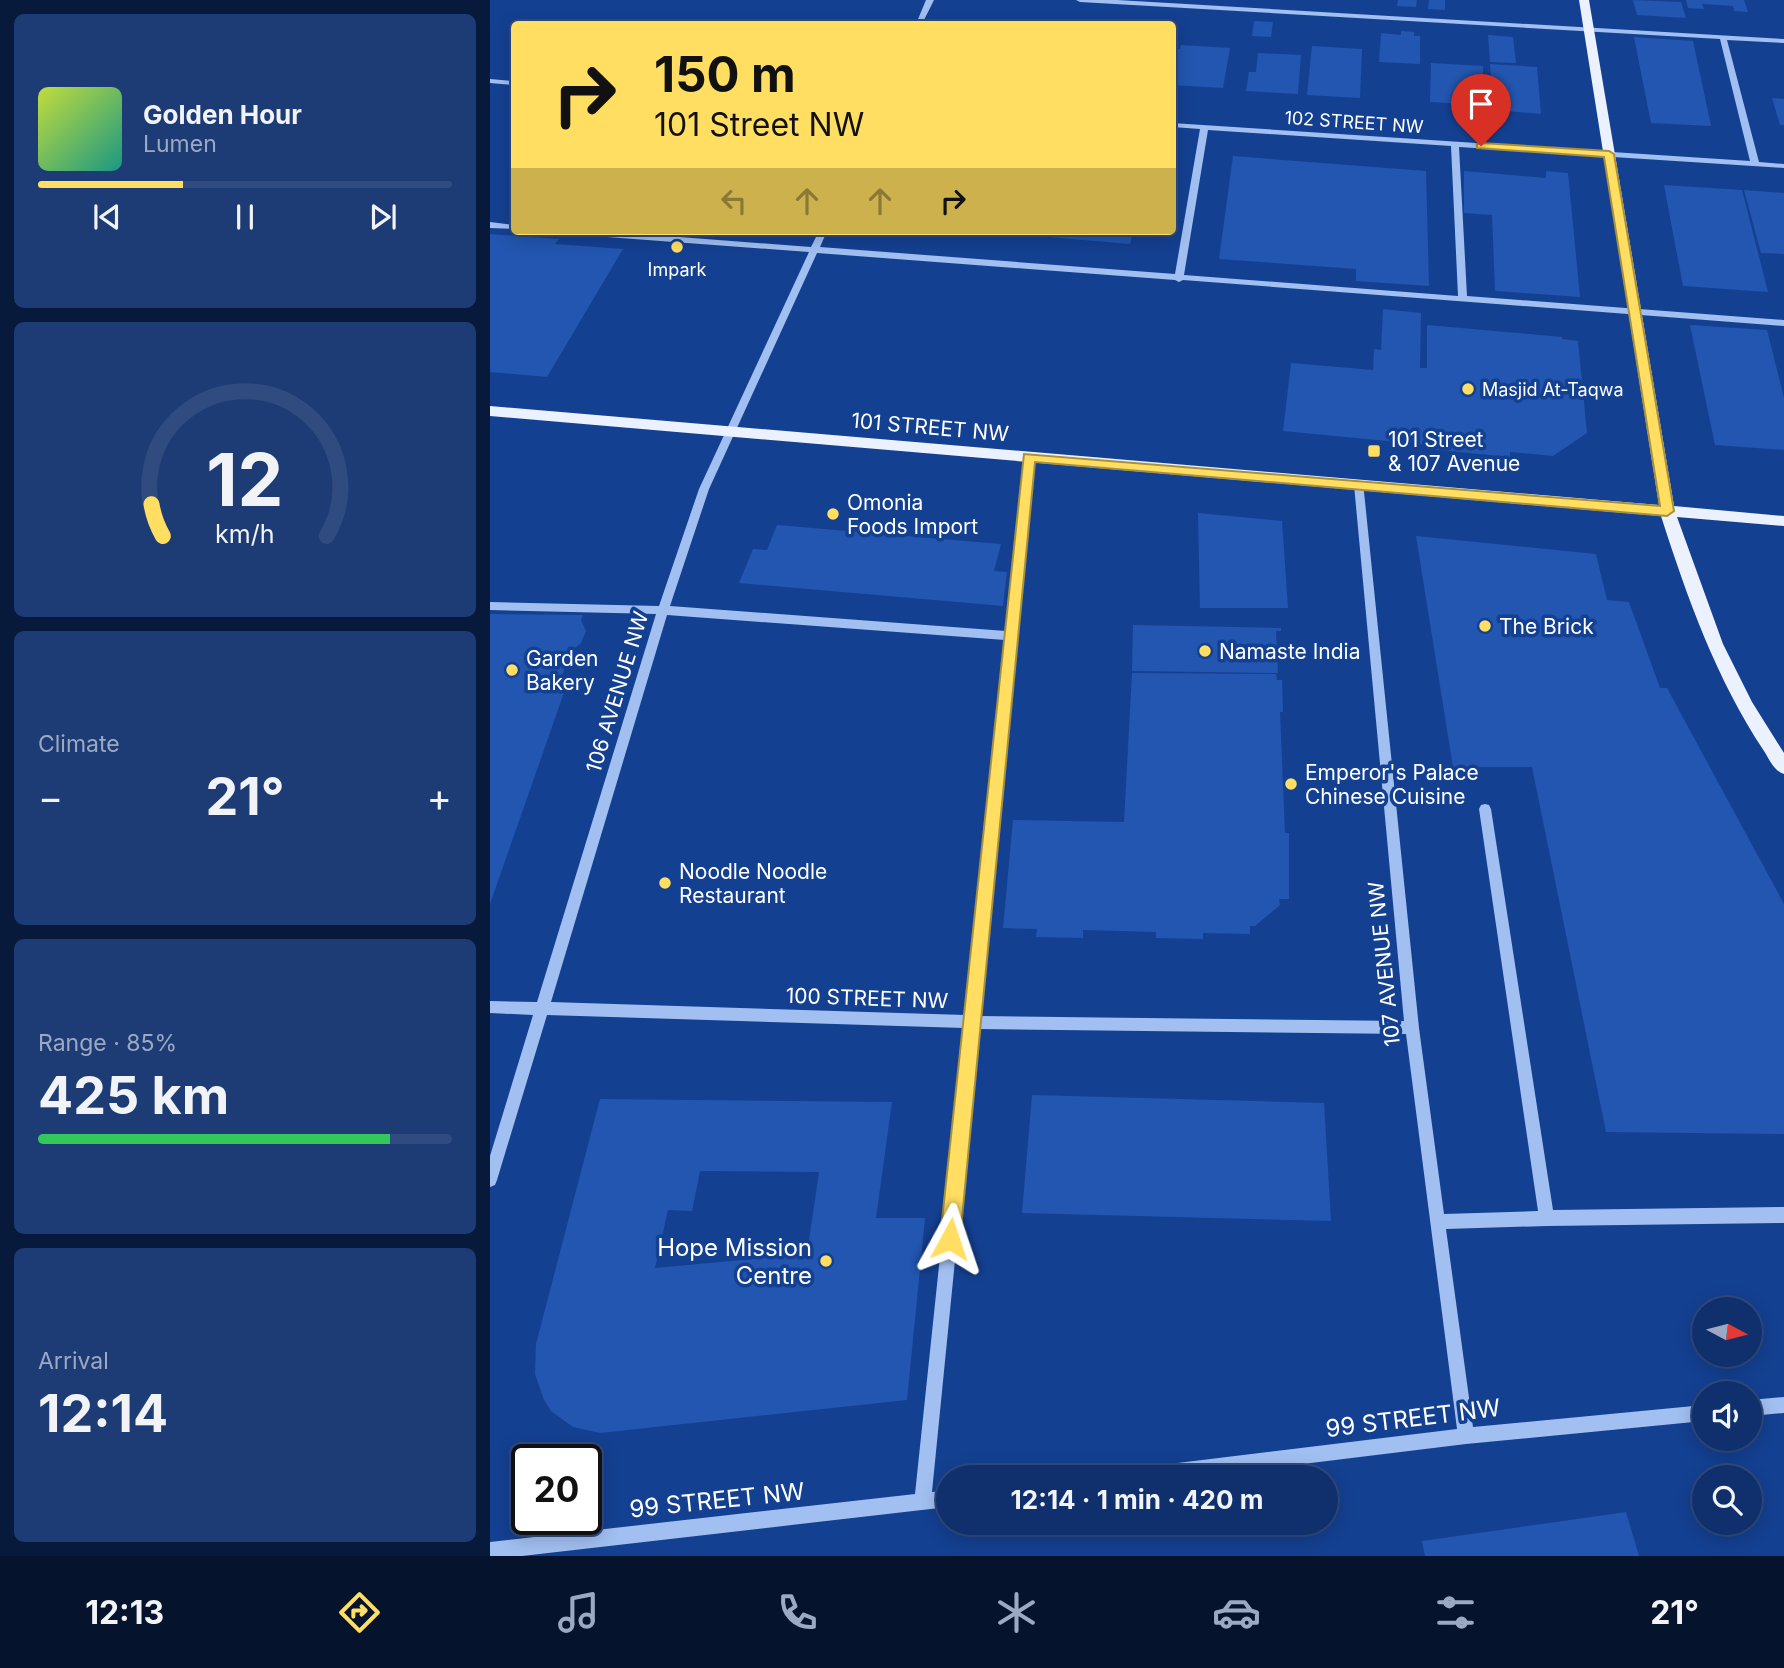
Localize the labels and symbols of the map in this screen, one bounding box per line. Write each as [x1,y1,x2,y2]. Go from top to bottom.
pin [1451,74,1511,146]
street label: 102 STREET NW [1284,107,1424,137]
marker: Impark [669,239,685,255]
place label: Impark [648,259,707,280]
place label: Masjid At-Taqwa [1482,379,1624,400]
marker: Masjid At-Taqwa [1460,381,1476,397]
street label: 101 STREET NW [850,408,1010,446]
place label: 101 Street & 107 Avenue [1388,427,1520,476]
marker: 101 Street & 107 Avenue [1366,443,1382,459]
place label: Omonia Foods Import [847,490,978,539]
marker: Omonia Foods Import [825,506,841,522]
street label: 106 AVENUE NW [581,608,654,776]
place label: The Brick [1499,614,1594,639]
marker: The Brick [1477,618,1493,634]
place label: Namaste India [1219,639,1360,664]
marker: Namaste India [1197,643,1213,659]
place label: Garden Bakery [526,646,599,695]
marker: Garden Bakery [504,662,520,678]
place label: Emperor's Palace Chinese Cuisine [1305,760,1479,809]
marker: Emperor's Palace Chinese Cuisine [1283,776,1299,792]
place label: Noodle Noodle Restaurant [679,859,827,908]
marker: Noodle Noodle Restaurant [657,875,673,891]
street label: 107 AVENUE NW [1363,880,1405,1048]
street label: 100 STREET NW [785,983,949,1013]
position arrow [913,1202,987,1276]
place label: Hope Mission Centre [657,1233,812,1290]
marker: Hope Mission Centre [818,1253,834,1269]
north arrow [1692,1297,1762,1367]
street label: 99 STREET NW [1324,1393,1502,1443]
speed limit sign: 20 [511,1444,602,1535]
street label: 99 STREET NW [628,1476,806,1524]

